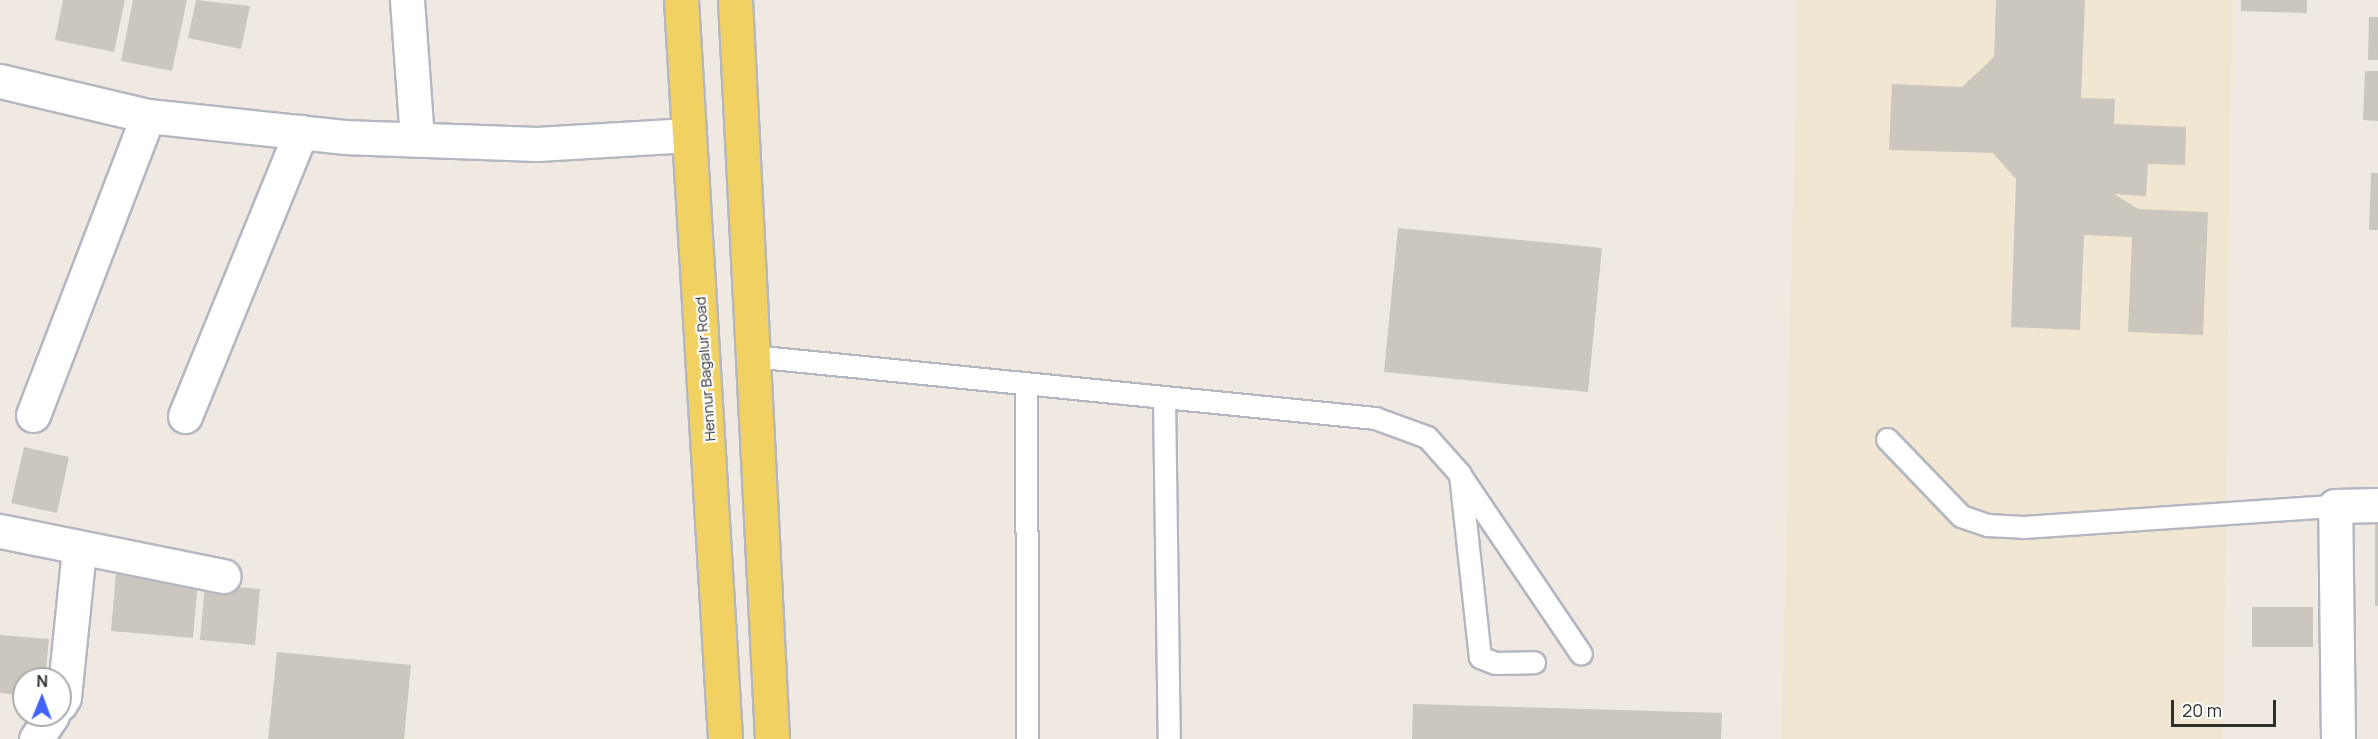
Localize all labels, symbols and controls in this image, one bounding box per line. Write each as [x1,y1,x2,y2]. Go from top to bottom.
street label: Hennur Bagalur Road [691,296,719,442]
north arrow [12,667,72,727]
text: N [36,670,48,692]
scale bar [2174,688,2279,726]
text: 20 m [2182,698,2222,722]

